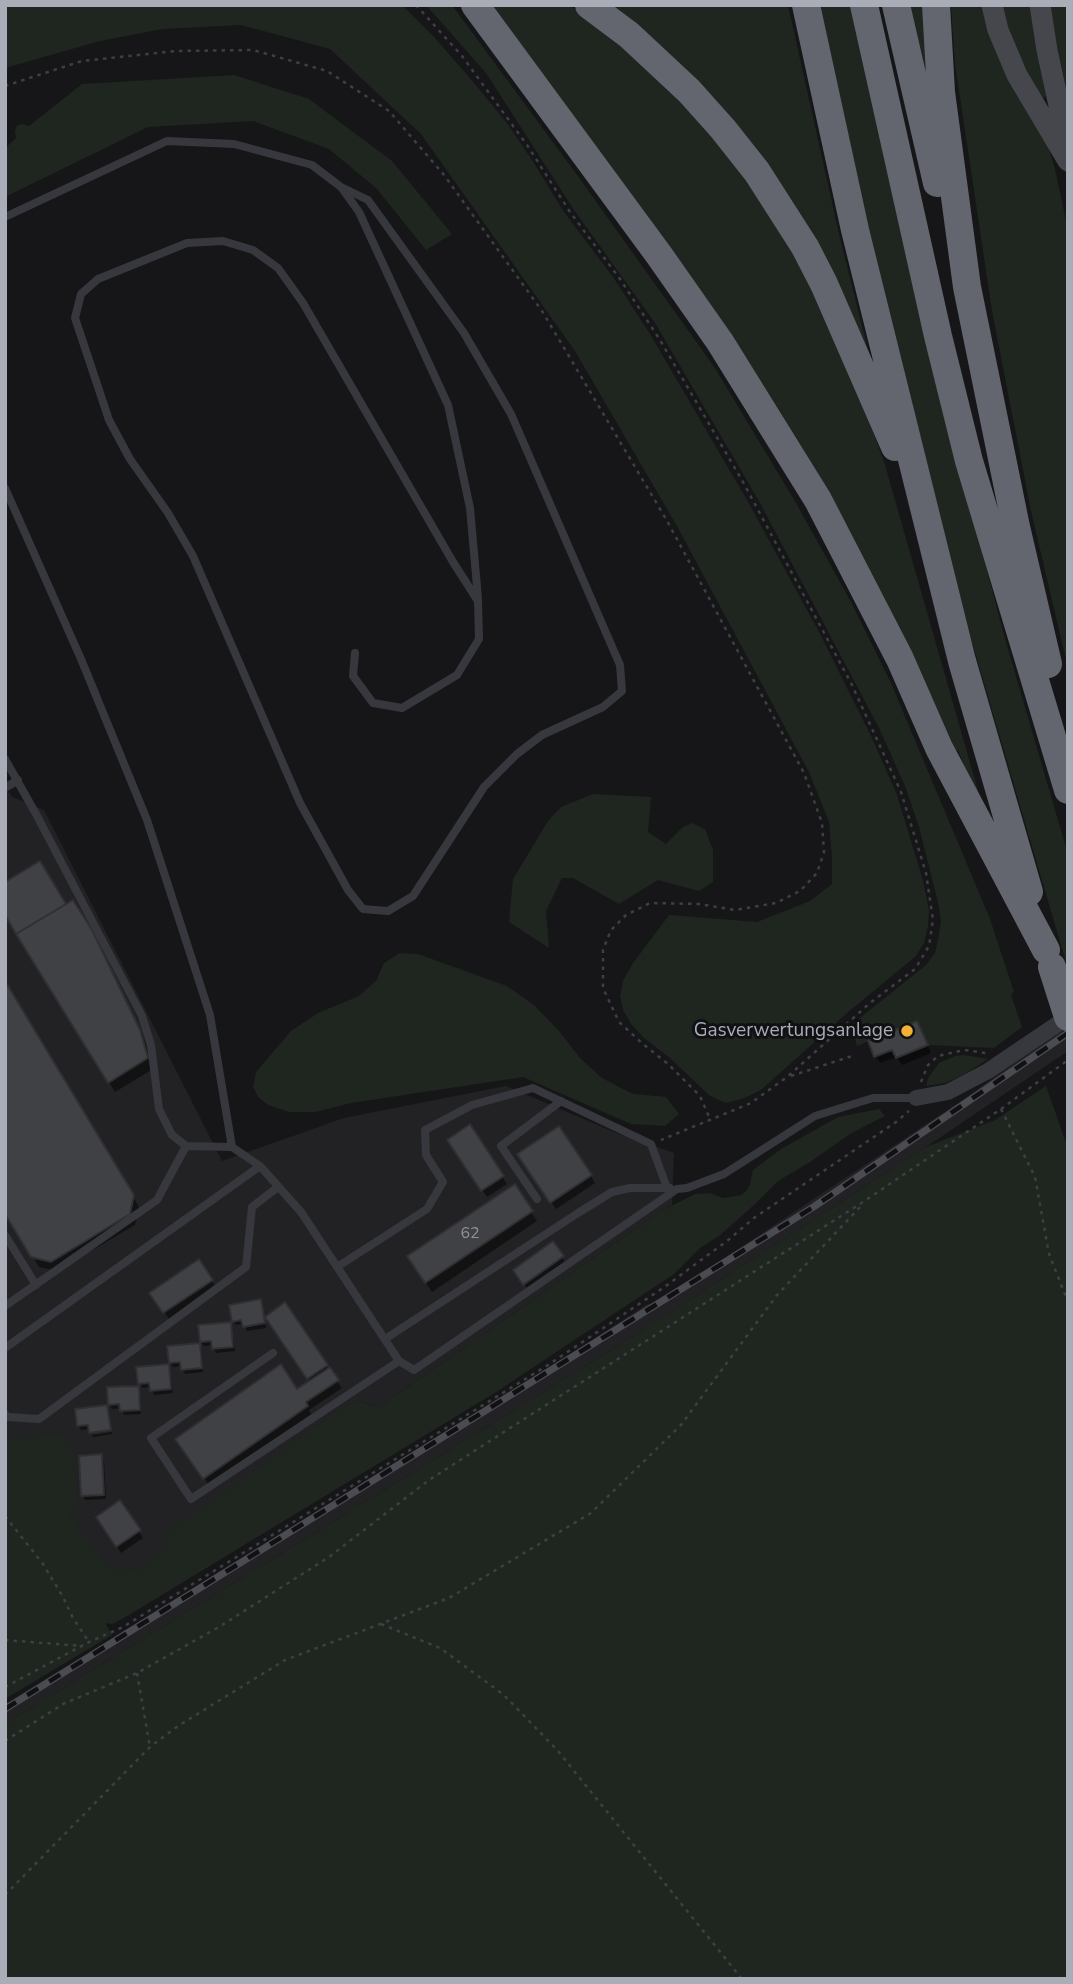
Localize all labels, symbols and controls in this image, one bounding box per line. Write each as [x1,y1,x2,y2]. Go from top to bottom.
place label: Gasverwertungsanlage [694,1020,893,1042]
marker: Gasverwertungsanlage [899,1023,915,1039]
house number: 62 [460,1224,480,1244]

